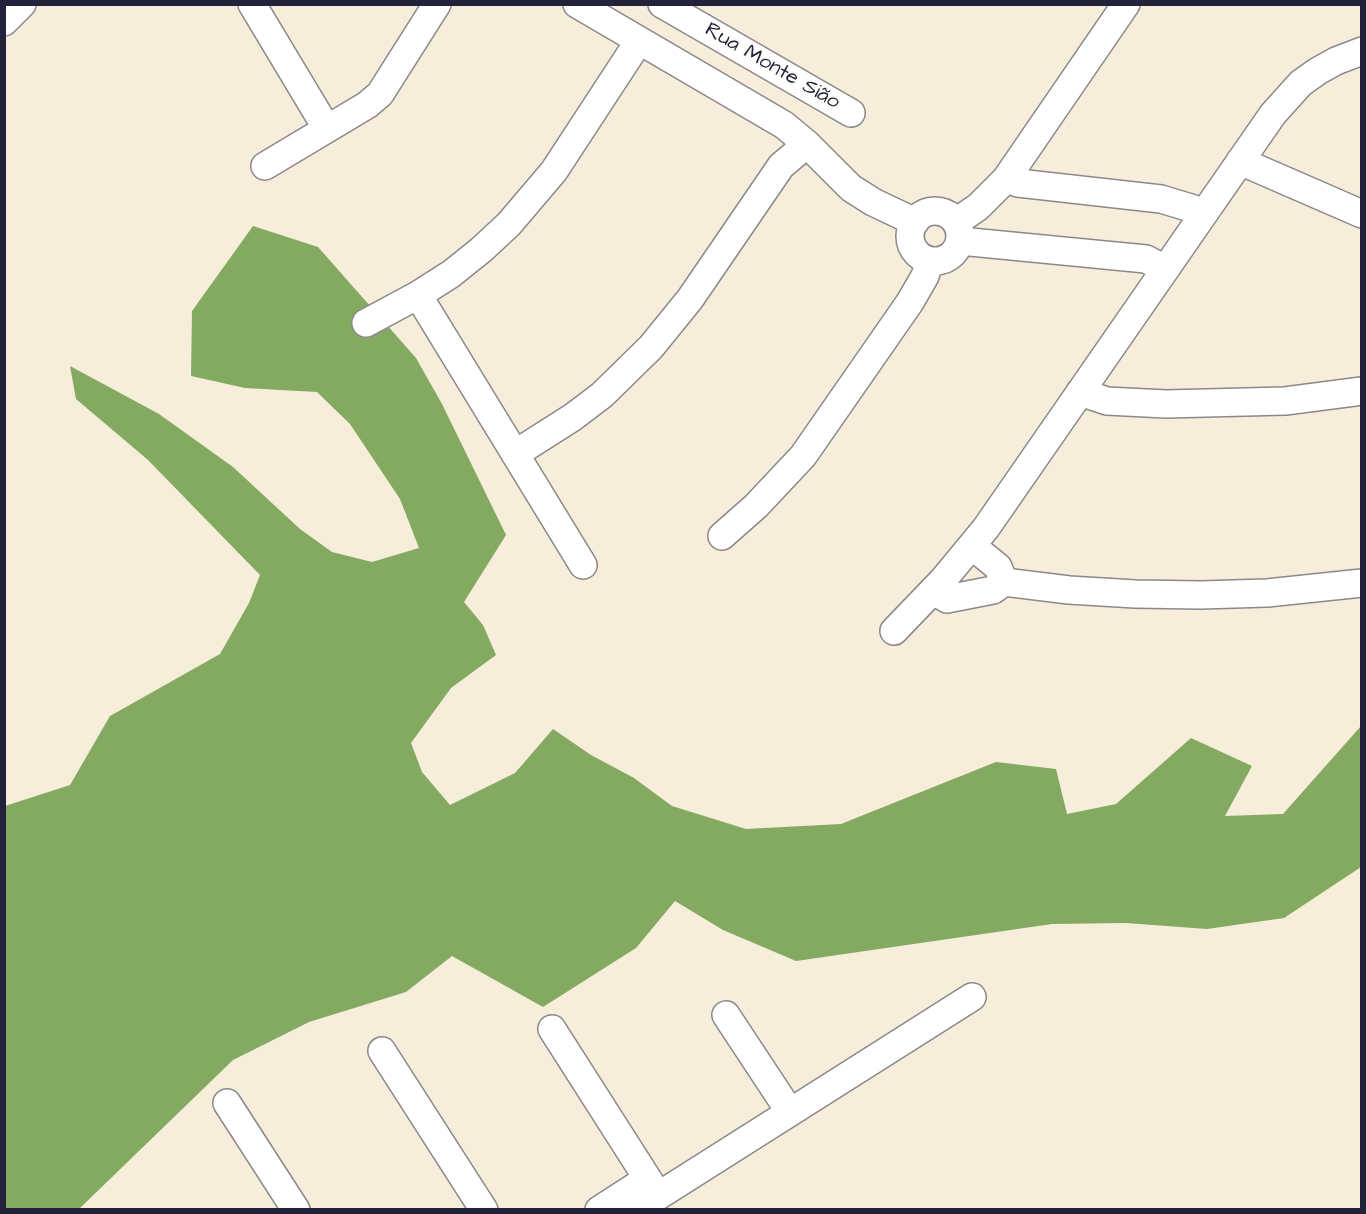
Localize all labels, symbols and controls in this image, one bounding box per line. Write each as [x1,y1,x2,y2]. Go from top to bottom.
street label: Rua Monte Sião [700,18,844,116]

